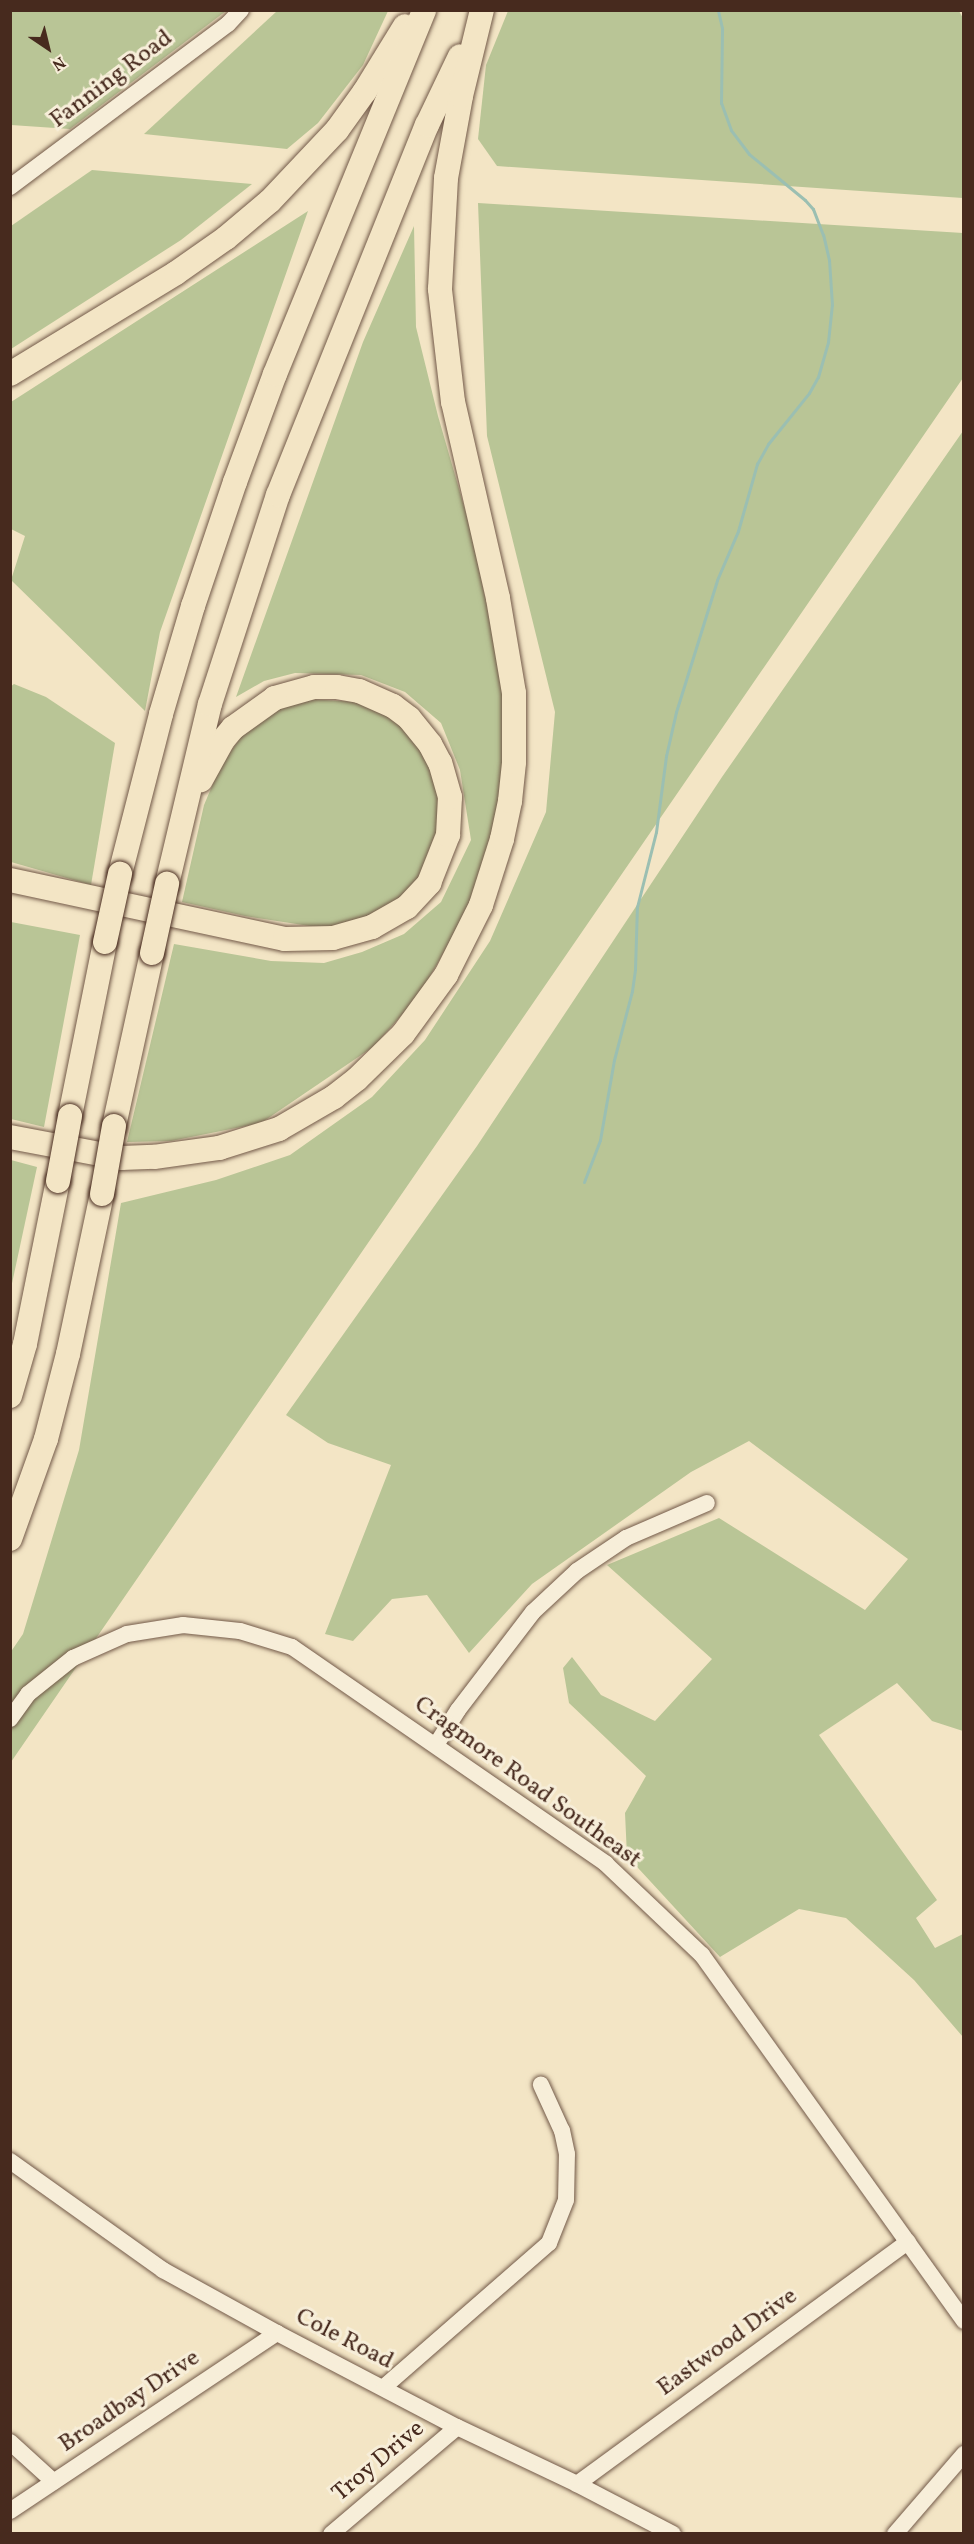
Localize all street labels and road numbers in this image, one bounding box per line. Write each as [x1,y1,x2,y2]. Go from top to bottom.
street label: Fanning Road [45,25,179,135]
street label: Cragmore Road Southeast [408,1691,646,1875]
street label: Eastwood Drive [652,2283,804,2403]
street label: Cole Road [290,2303,398,2377]
street label: Broadbay Drive [54,2344,206,2460]
street label: Troy Drive [327,2415,431,2509]

